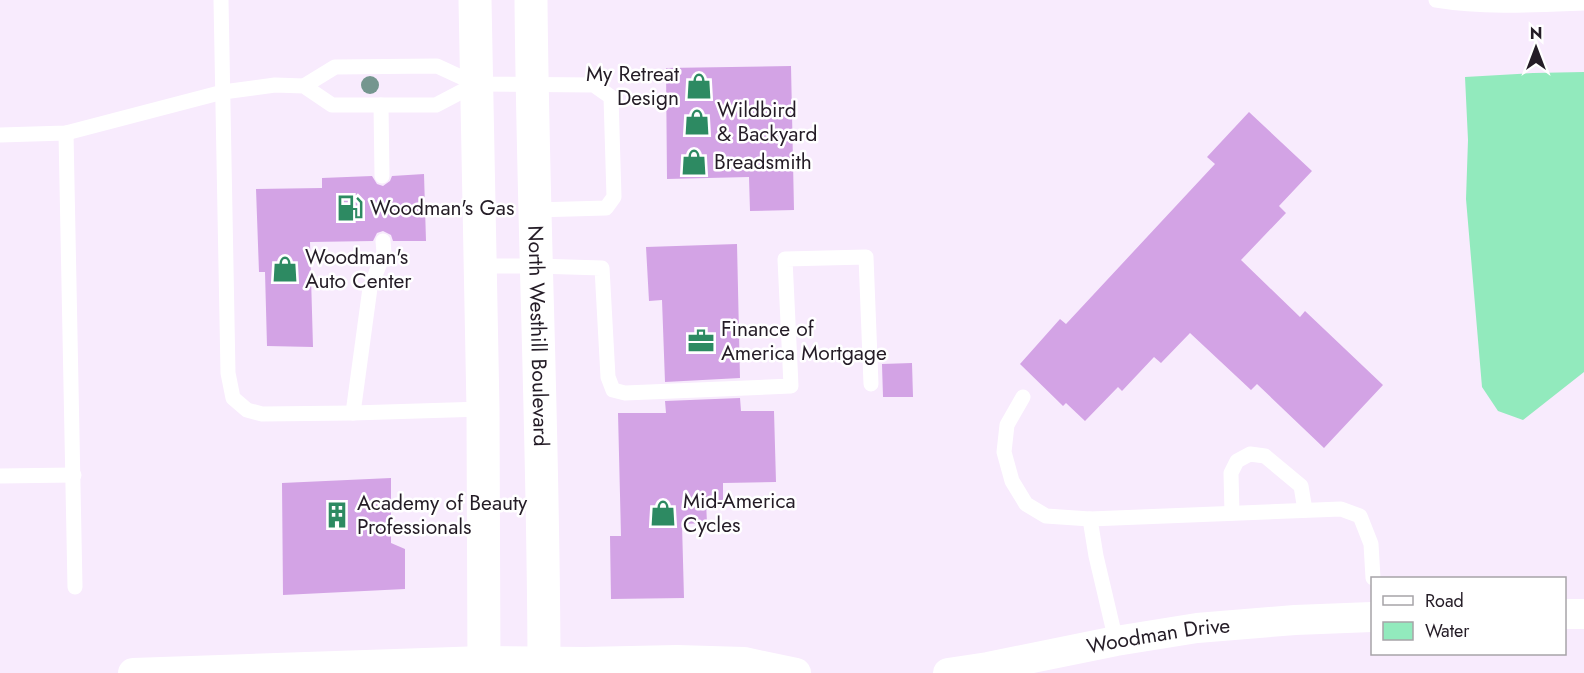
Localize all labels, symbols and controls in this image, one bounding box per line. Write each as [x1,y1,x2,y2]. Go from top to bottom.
north arrow [1506,18,1566,78]
text: N [1530,22,1542,45]
place label: My Retreat Design [586,59,679,113]
shop icon: My Retreat Design [684,71,714,101]
place label: Wildbird & Backyard [717,95,817,149]
shop icon: Wildbird & Backyard [682,107,712,137]
shop icon: Breadsmith [679,147,709,177]
place label: Breadsmith [714,147,812,177]
fuel station icon: Woodman's Gas [335,193,365,223]
place label: Woodman's Gas [370,193,514,223]
street label: North Westhill Boulevard [520,225,556,447]
place label: Woodman's Auto Center [305,242,412,296]
shop icon: Woodman's Auto Center [270,254,300,284]
place label: Finance of America Mortgage [721,314,887,368]
office icon: Finance of America Mortgage [686,326,716,356]
place label: Mid-America Cycles [683,486,796,540]
place label: Academy of Beauty Professionals [357,488,528,542]
shop icon: Mid-America Cycles [648,498,678,528]
building icon: Academy of Beauty Professionals [322,500,352,530]
legend [1371,577,1566,655]
text: Road [1425,588,1464,614]
street label: Woodman Drive [1084,610,1231,662]
text: Water [1425,618,1470,644]

